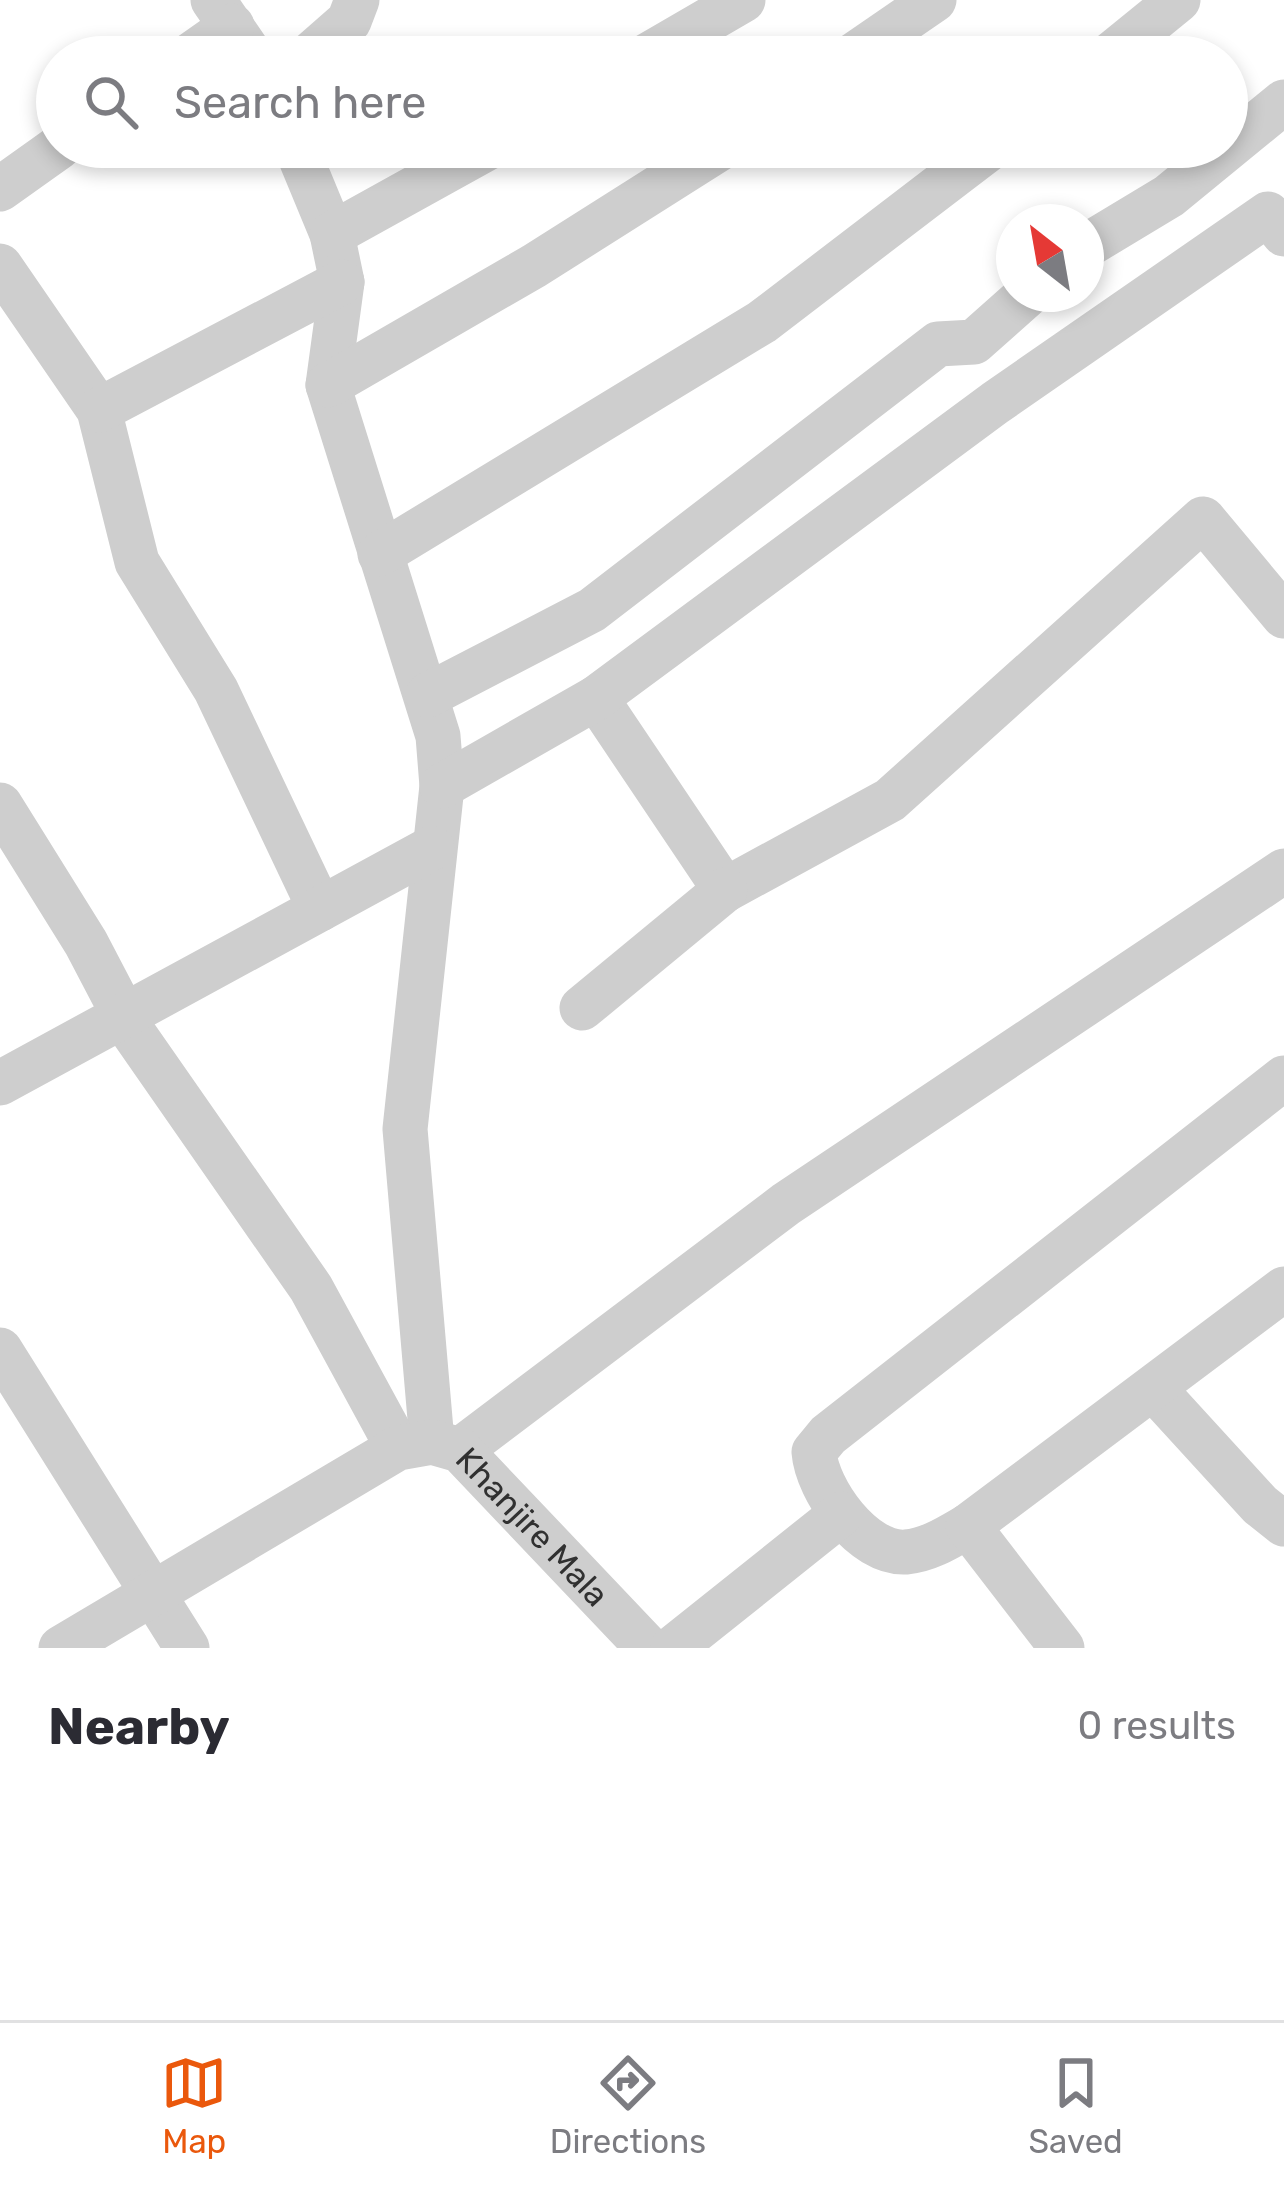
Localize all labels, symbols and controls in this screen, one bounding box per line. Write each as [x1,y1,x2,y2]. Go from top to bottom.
search box [36,36,1248,168]
icon: search [78,69,144,135]
text: Search here [174,76,426,129]
north arrow [996,204,1104,312]
street label: Khanjire Mala [448,1439,617,1614]
text: Nearby [48,1696,230,1757]
text: 0 results [1077,1703,1236,1749]
tab: Map [161,2050,227,2161]
tab: Directions [550,2050,706,2161]
tab: Saved [1029,2050,1123,2161]

